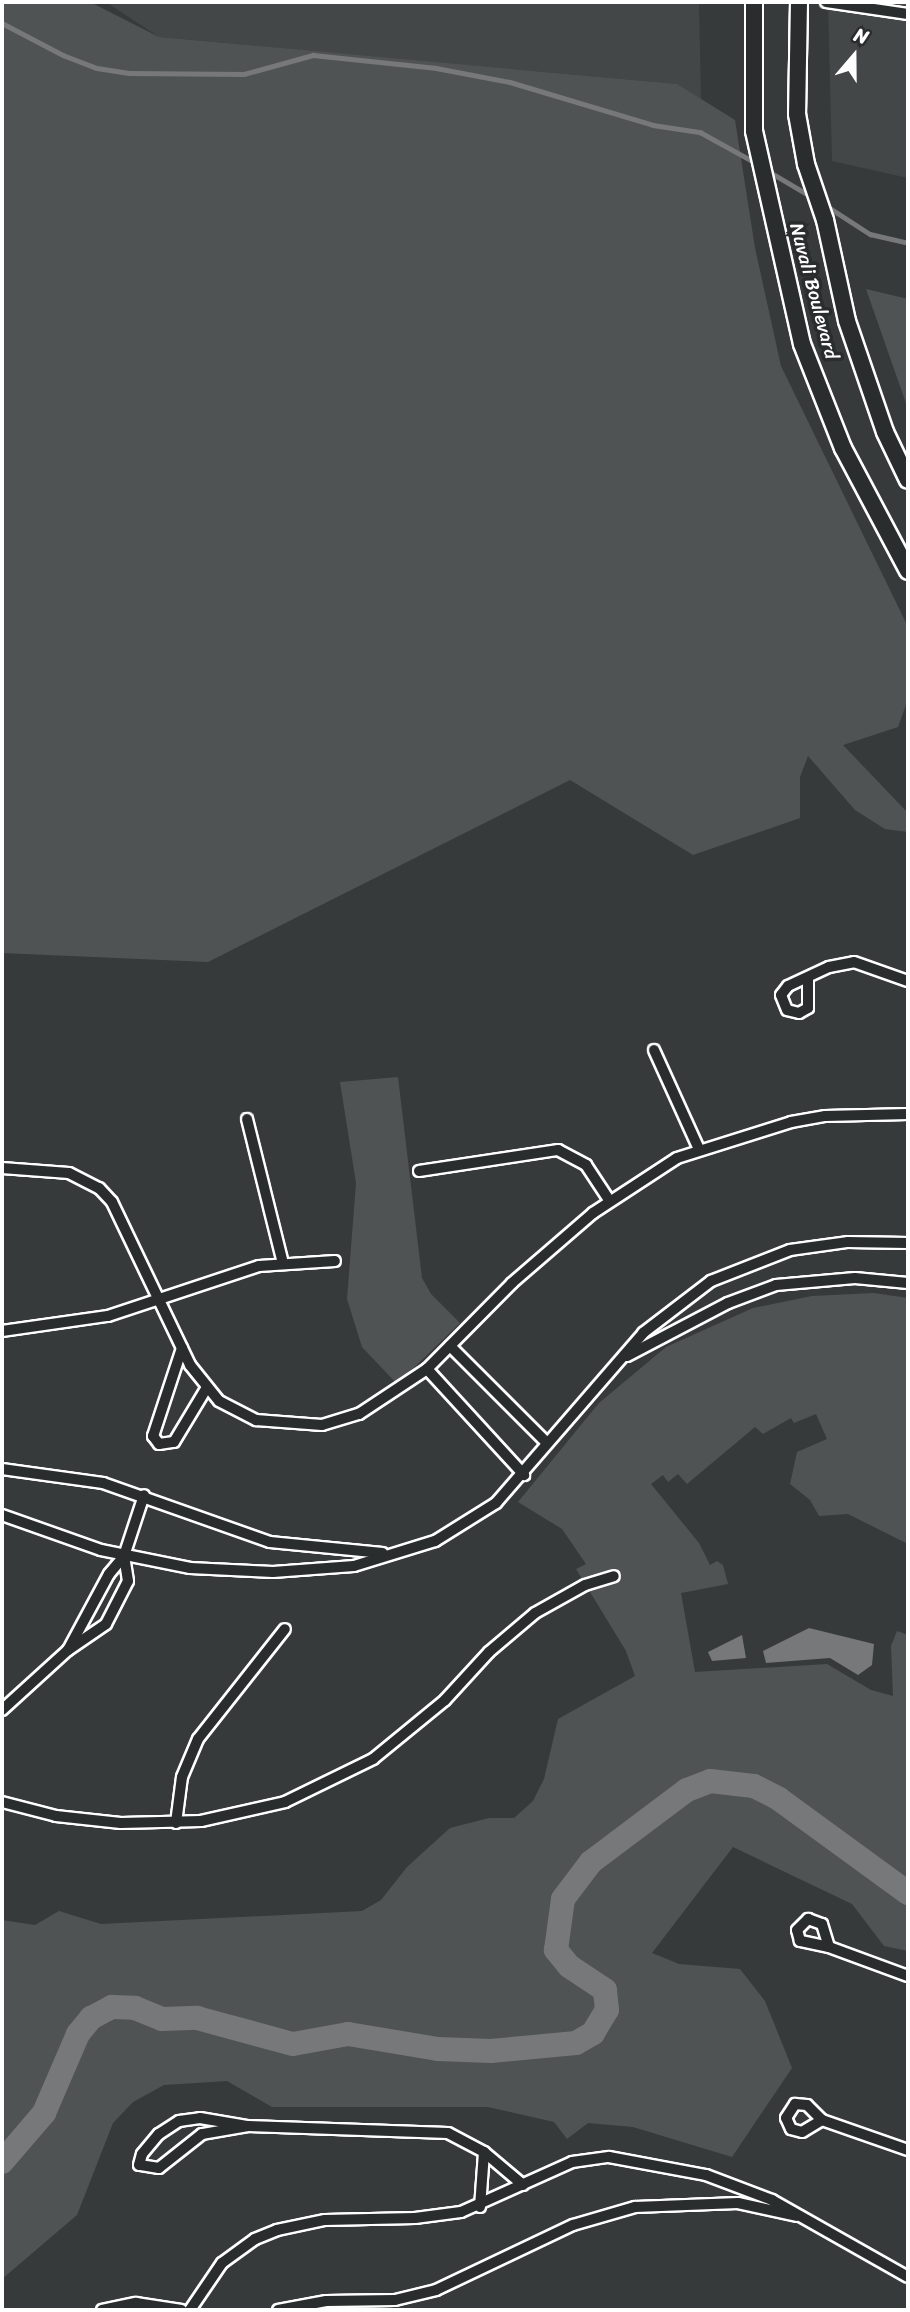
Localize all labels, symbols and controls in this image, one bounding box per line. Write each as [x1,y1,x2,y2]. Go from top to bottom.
text: N [850,18,873,54]
north arrow [819,21,889,91]
street label: Nuvali Boulevard [785,220,843,362]

